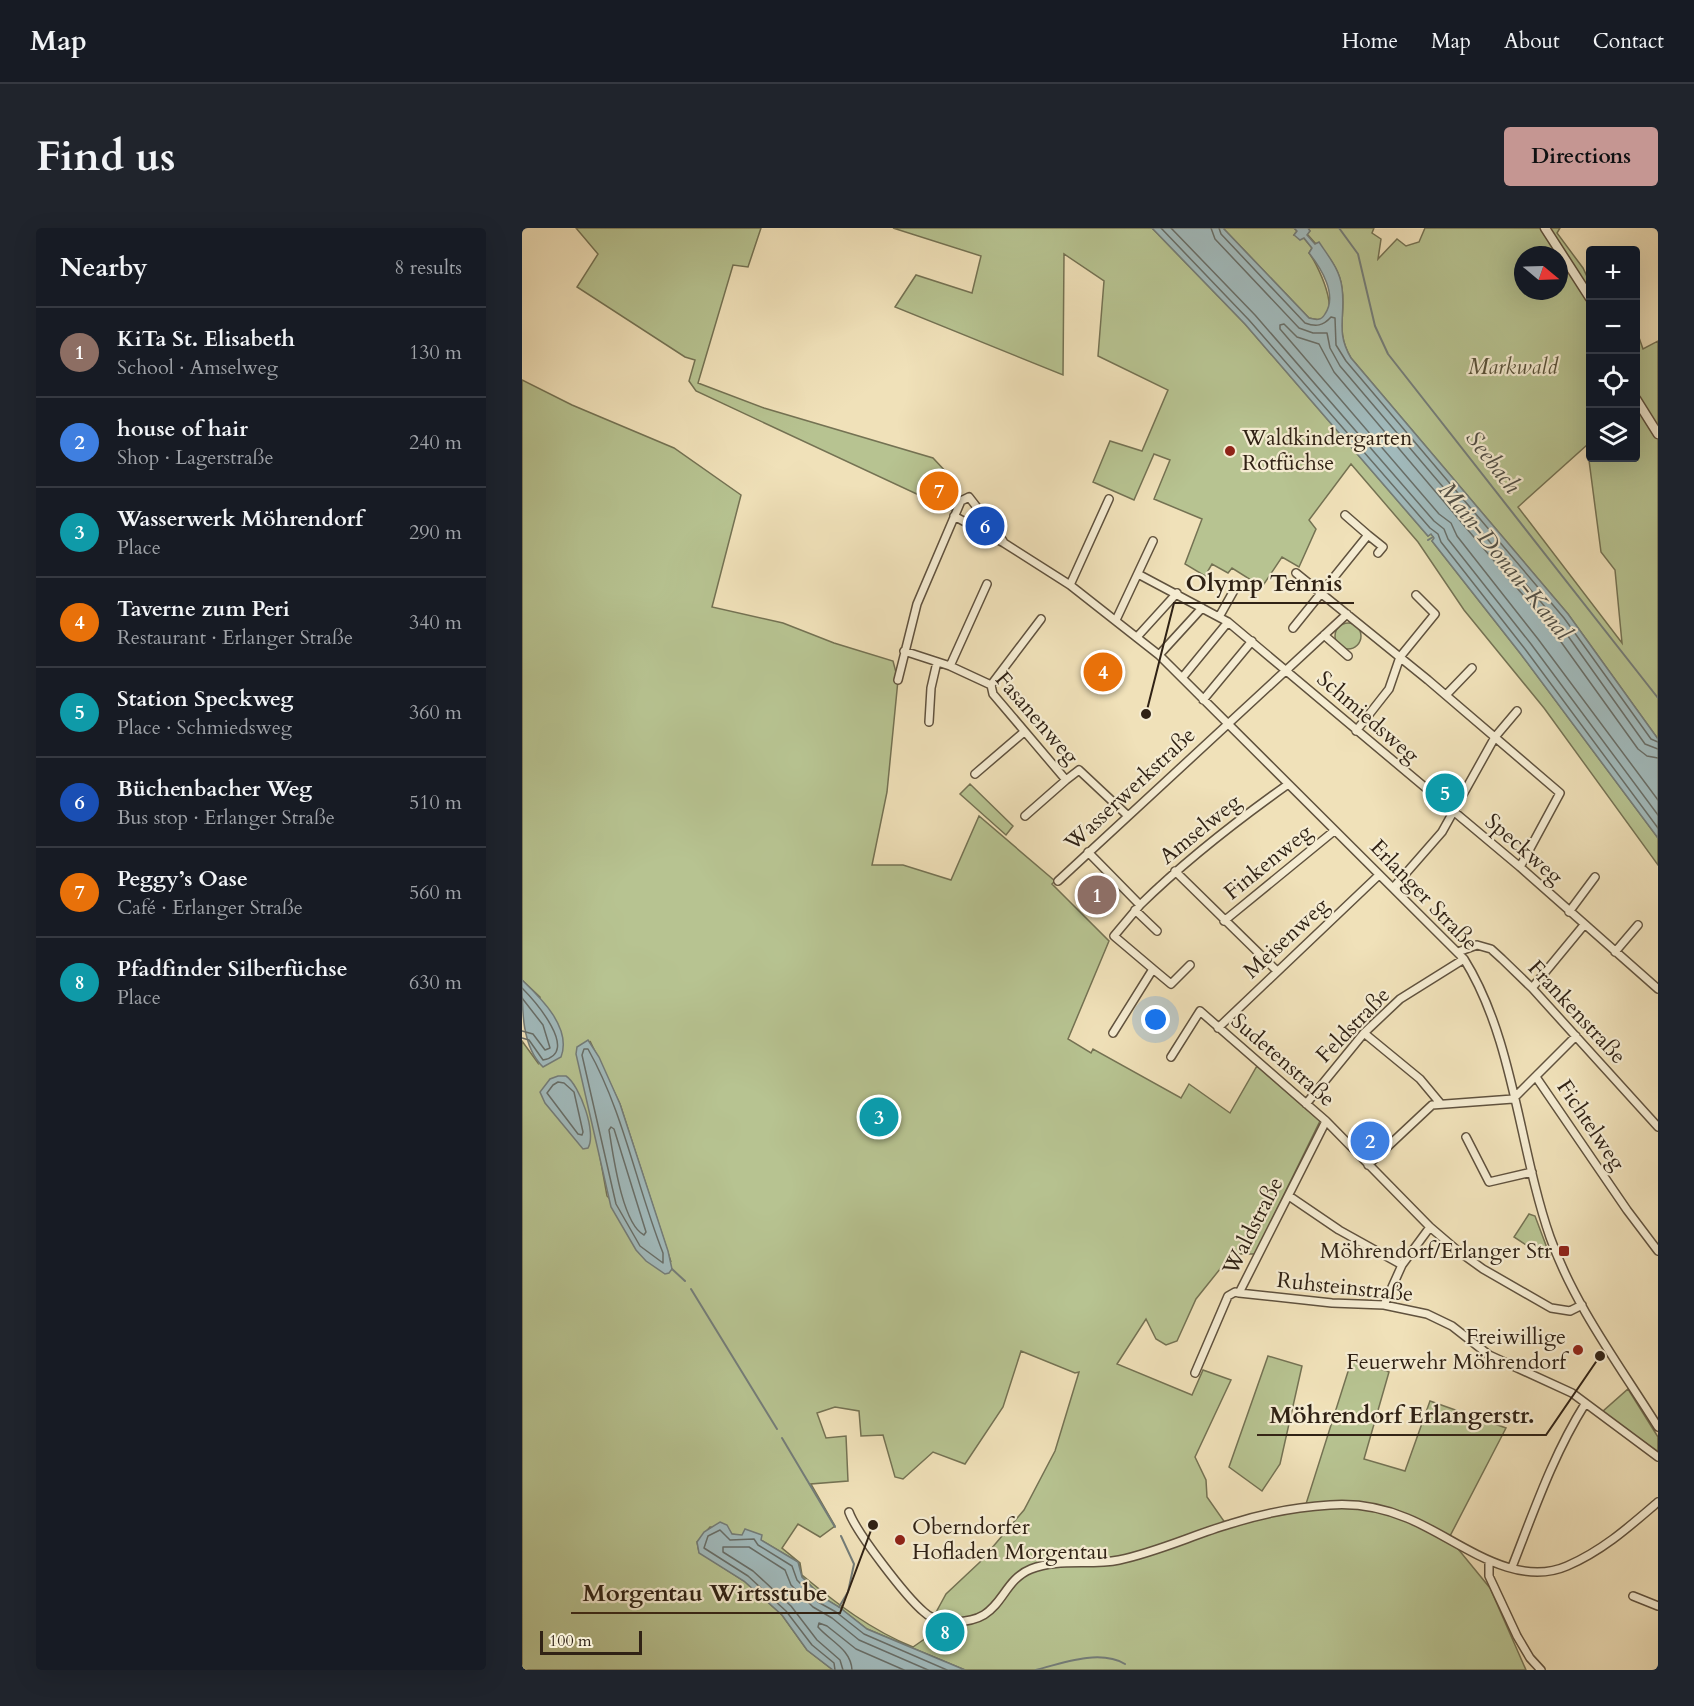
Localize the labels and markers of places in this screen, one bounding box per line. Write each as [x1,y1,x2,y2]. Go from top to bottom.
place label: Waldkindergarten Rotfüchse [1241,423,1413,478]
marker: Waldkindergarten Rotfüchse [1223,444,1237,458]
pin: 7 [920,468,958,514]
pin: 6 [966,504,1004,548]
callout: Olymp Tennis [1174,561,1354,603]
pin: 4 [1084,650,1122,694]
pin: 5 [1426,770,1464,816]
pin: 1 [1078,872,1116,918]
pin: 3 [860,1094,898,1140]
pin: 2 [1350,1118,1390,1164]
place label: Möhrendorf/Erlanger Str [1320,1236,1553,1266]
marker: Möhrendorf/Erlanger Str [1557,1244,1571,1258]
place label: Freiwillige Feuerwehr Möhrendorf [1346,1322,1569,1377]
marker: Freiwillige Feuerwehr Möhrendorf [1571,1343,1585,1357]
callout: Möhrendorf Erlangerstr. [1257,1393,1546,1435]
place label: Oberndorfer Hofladen Morgentau [912,1512,1108,1567]
marker: Oberndorfer Hofladen Morgentau [893,1533,907,1547]
callout: Morgentau Wirtsstube [571,1571,840,1613]
pin: 8 [926,1610,964,1654]

